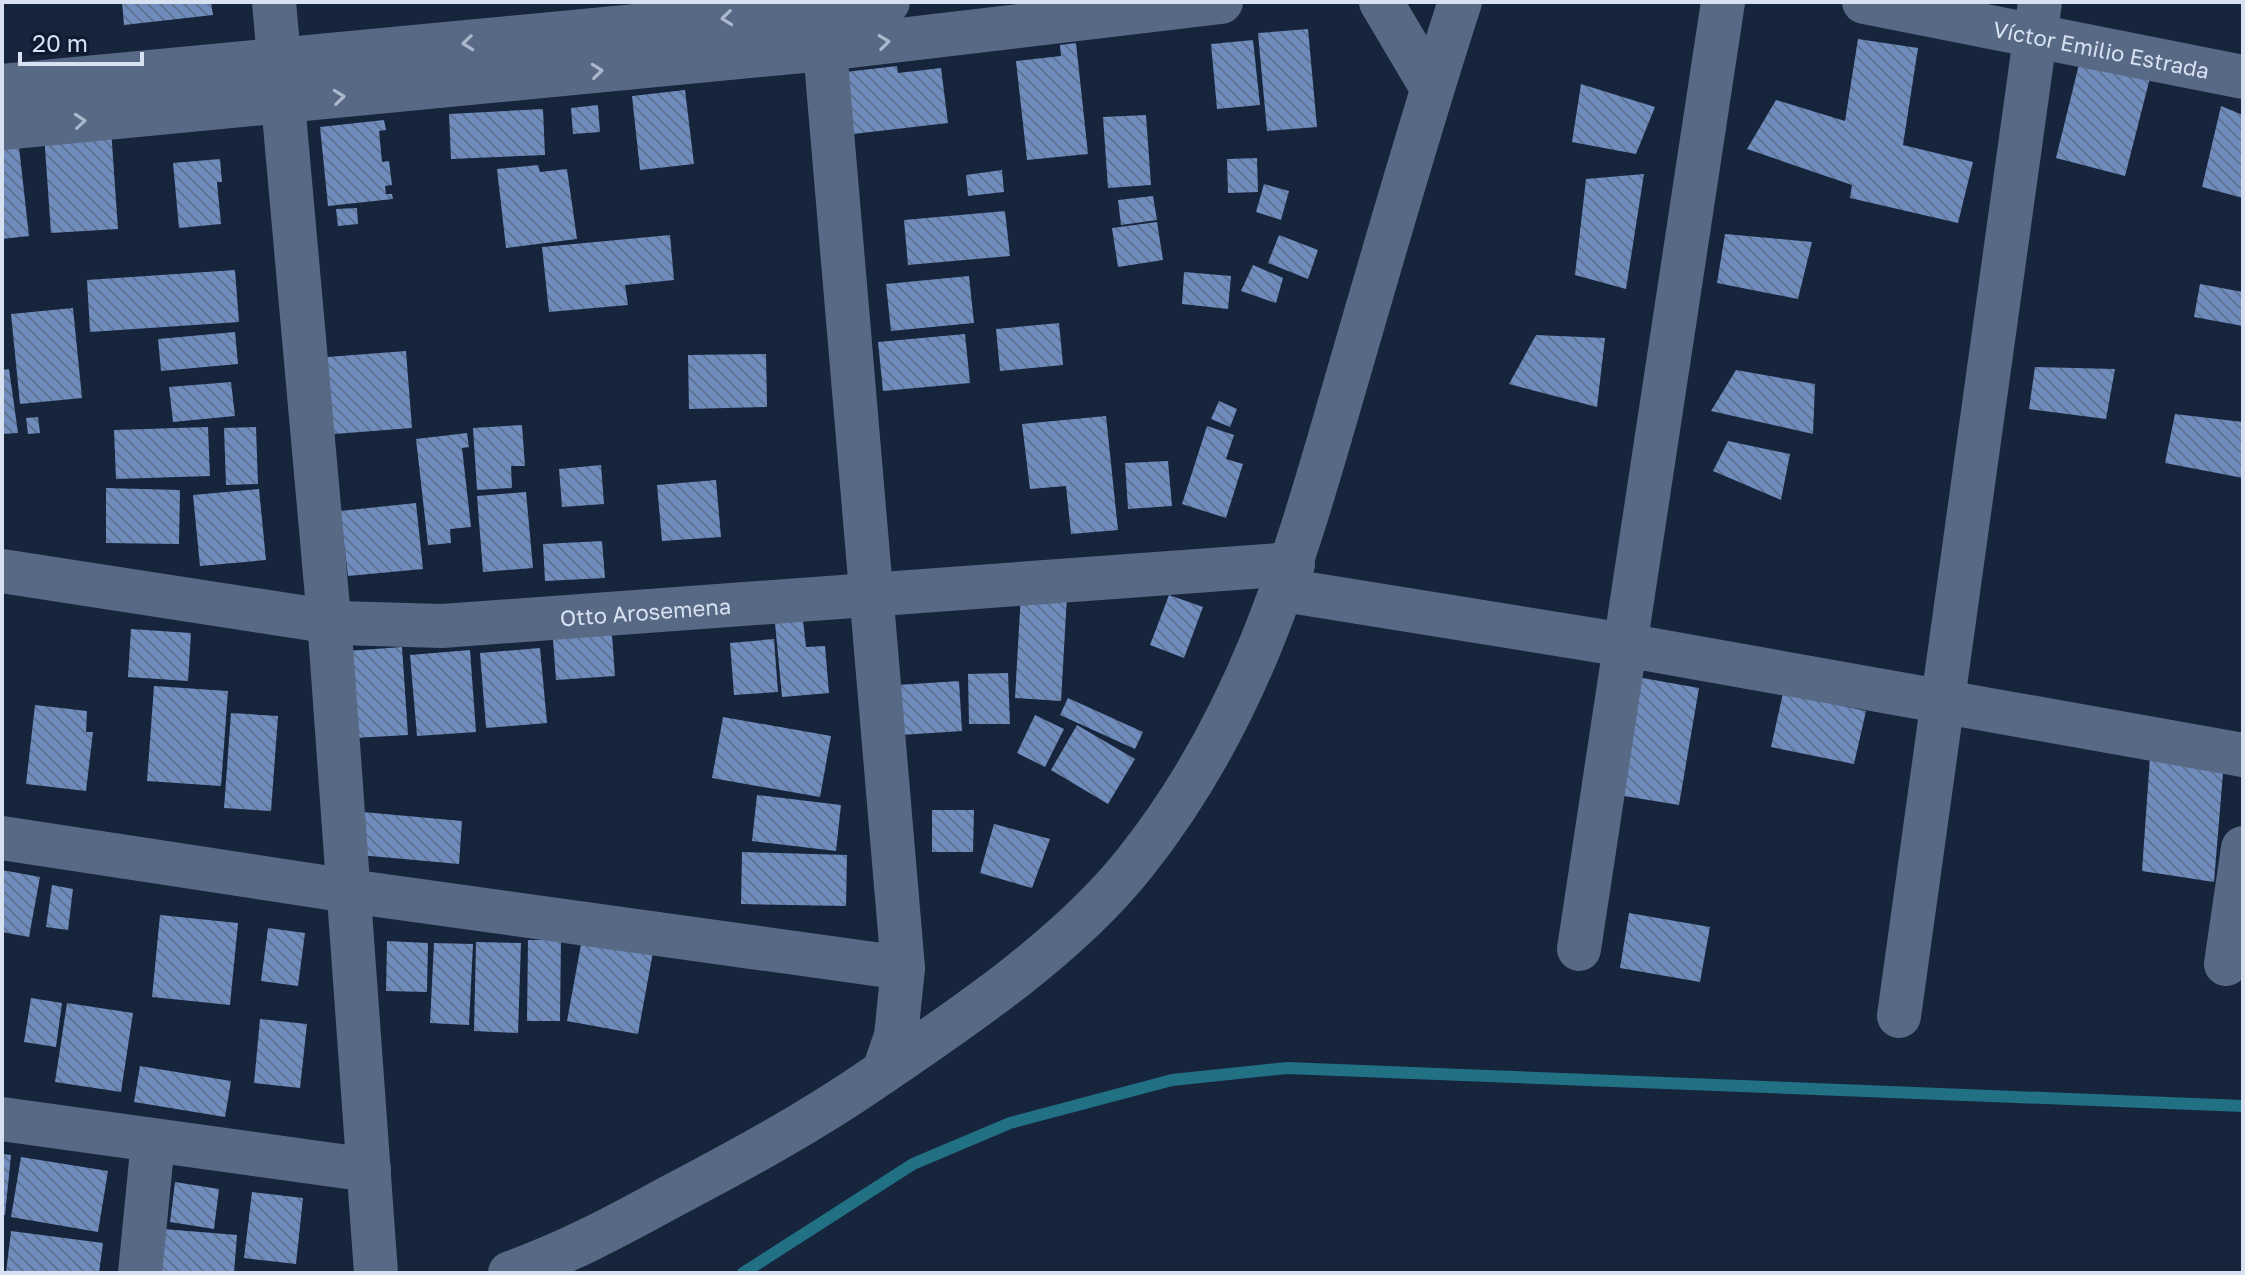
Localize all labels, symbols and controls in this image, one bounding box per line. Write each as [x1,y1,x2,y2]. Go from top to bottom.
one-way arrow [720,10,733,27]
street label: Víctor Emilio Estrada [1991,14,2212,84]
scale bar [20,16,142,66]
text: 20 m [32,28,88,57]
one-way arrow [878,33,891,50]
one-way arrow [461,35,474,52]
one-way arrow [591,63,604,80]
one-way arrow [333,89,346,106]
one-way arrow [74,113,87,130]
street label: Otto Arosemena [559,591,732,631]

